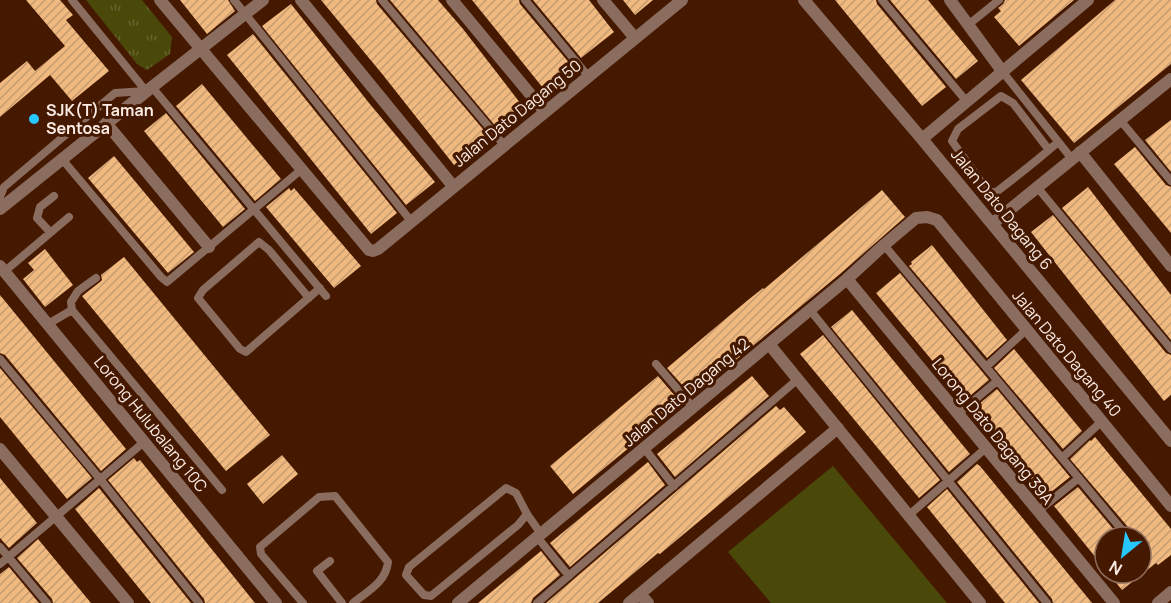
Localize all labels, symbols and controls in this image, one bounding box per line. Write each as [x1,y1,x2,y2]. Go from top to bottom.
street label: Jalan Dato Dagang 50 [448,54,586,172]
place label: SJK(T) Taman Sentosa [46,99,154,139]
marker: SJK(T) Taman Sentosa [27,112,41,126]
street label: Jalan Dato Dagang 6 [946,144,1058,274]
street label: Jalan Dato Dagang 40 [1007,285,1127,421]
street label: Jalan Dato Dagang 42 [618,333,754,451]
street label: Lorong Hulubalang 10C [89,351,213,497]
street label: Lorong Dato Dagang 39A [927,353,1059,509]
north arrow [1093,525,1153,585]
text: N [1105,556,1126,580]

